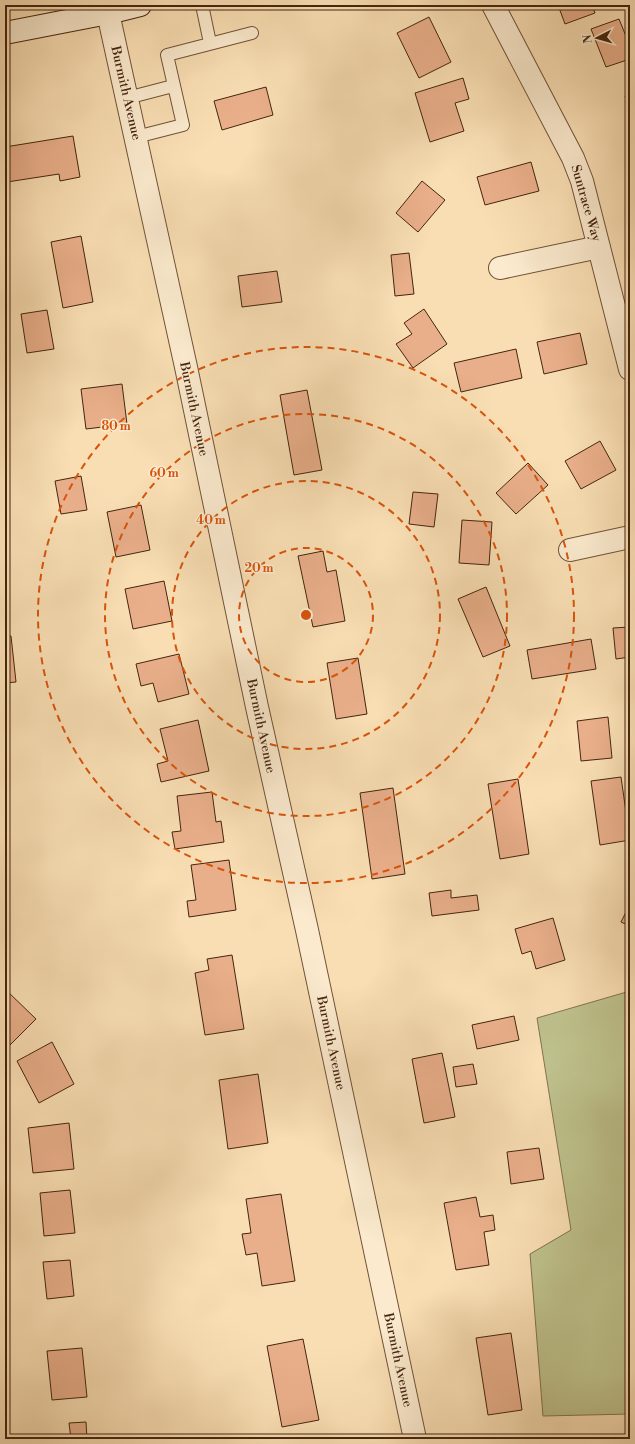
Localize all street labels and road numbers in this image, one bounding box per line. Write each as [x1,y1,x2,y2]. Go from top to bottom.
street label: Burmith Avenue [107,43,145,142]
street label: Suntrace Way [567,163,605,244]
street label: Burmith Avenue [176,359,212,458]
street label: Burmith Avenue [243,676,279,775]
street label: Burmith Avenue [313,993,349,1092]
street label: Burmith Avenue [380,1310,416,1409]

